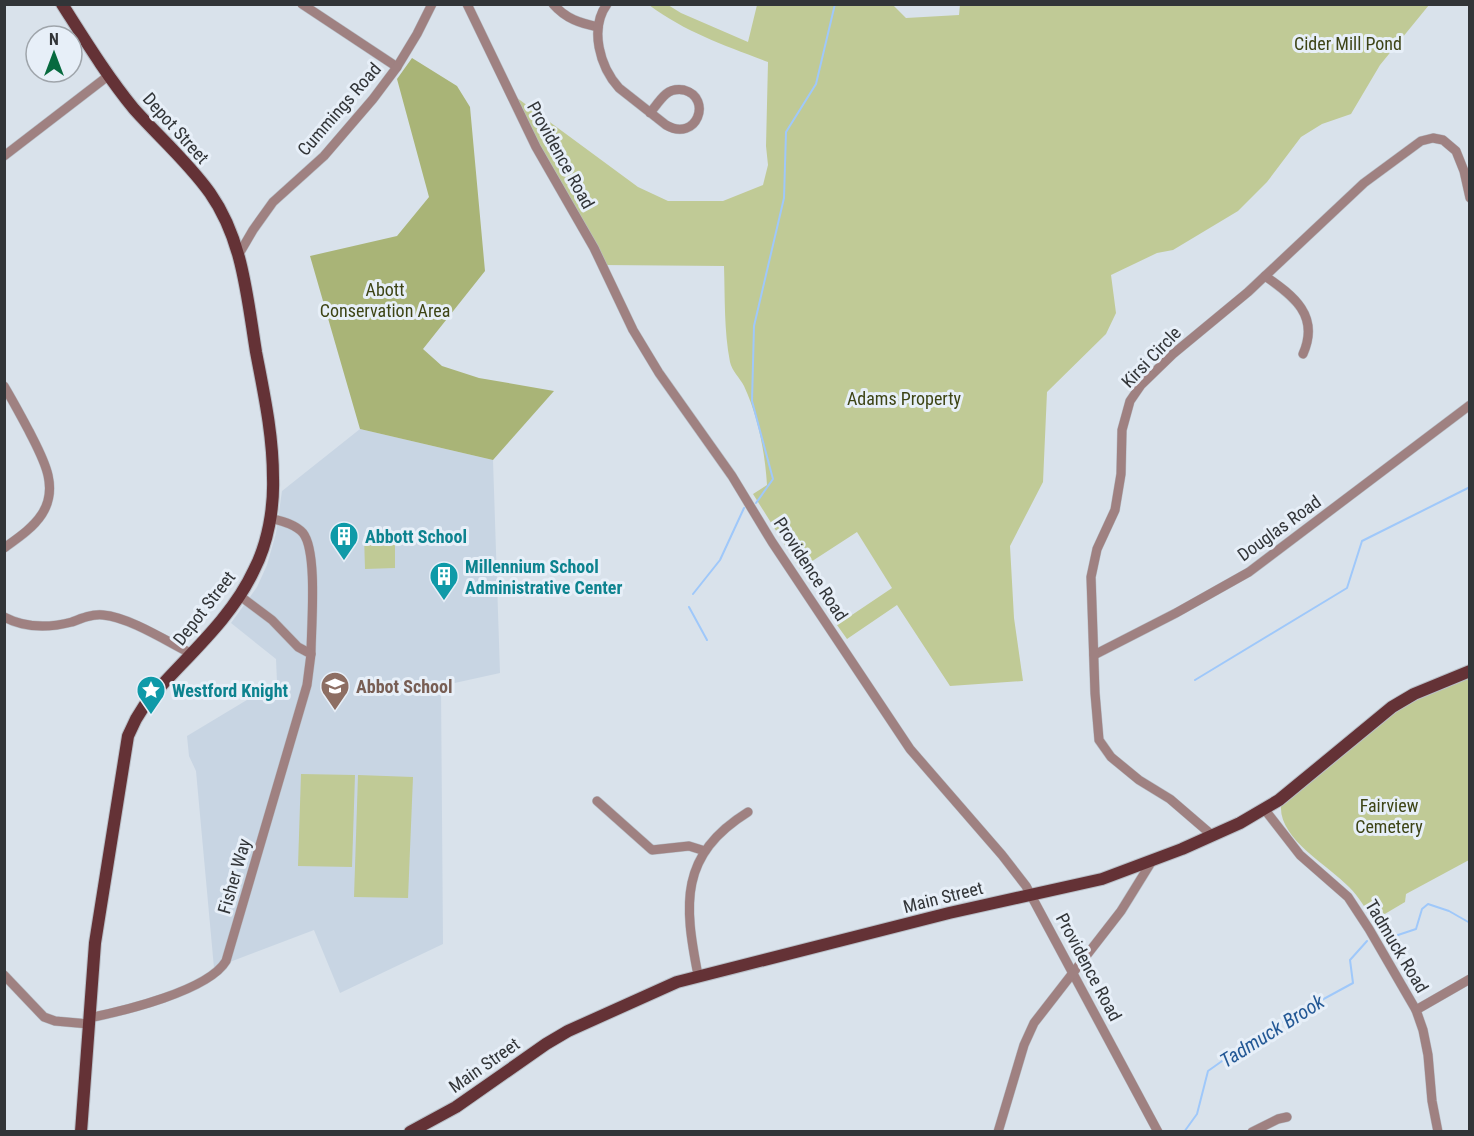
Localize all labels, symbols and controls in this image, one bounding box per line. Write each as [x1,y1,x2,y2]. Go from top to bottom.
north arrow [24,24,84,84]
text: N [49,30,59,49]
park label: Cider Mill Pond [1294,33,1402,54]
street label: Cummings Road [293,58,385,160]
street label: Depot Street [139,88,213,168]
street label: Providence Road [523,98,599,212]
park label: Abott Conservation Area [320,279,450,321]
street label: Kirsi Circle [1117,322,1185,392]
park label: Adams Property [847,388,962,409]
street label: Douglas Road [1233,491,1325,565]
street label: Providence Road [770,513,852,625]
building icon: Abbott School [328,520,360,562]
place label: Abbott School [365,526,467,547]
place label: Millennium School Administrative Center [465,556,622,598]
building icon: Millennium School Administrative Center [428,560,460,602]
street label: Depot Street [169,567,239,649]
school or university icon: Abbot School [319,670,351,712]
place icon: Westford Knight [135,674,167,716]
place label: Abbot School [356,676,453,697]
place label: Westford Knight [172,680,289,701]
park label: Fairview Cemetery [1355,795,1423,837]
street label: Fisher Way [213,836,255,916]
street label: Main Street [901,877,985,917]
street label: Tadmuck Road [1361,896,1433,996]
street label: Providence Road [1052,909,1126,1025]
water label: Tadmuck Brook [1215,989,1330,1073]
street label: Main Street [445,1033,523,1097]

